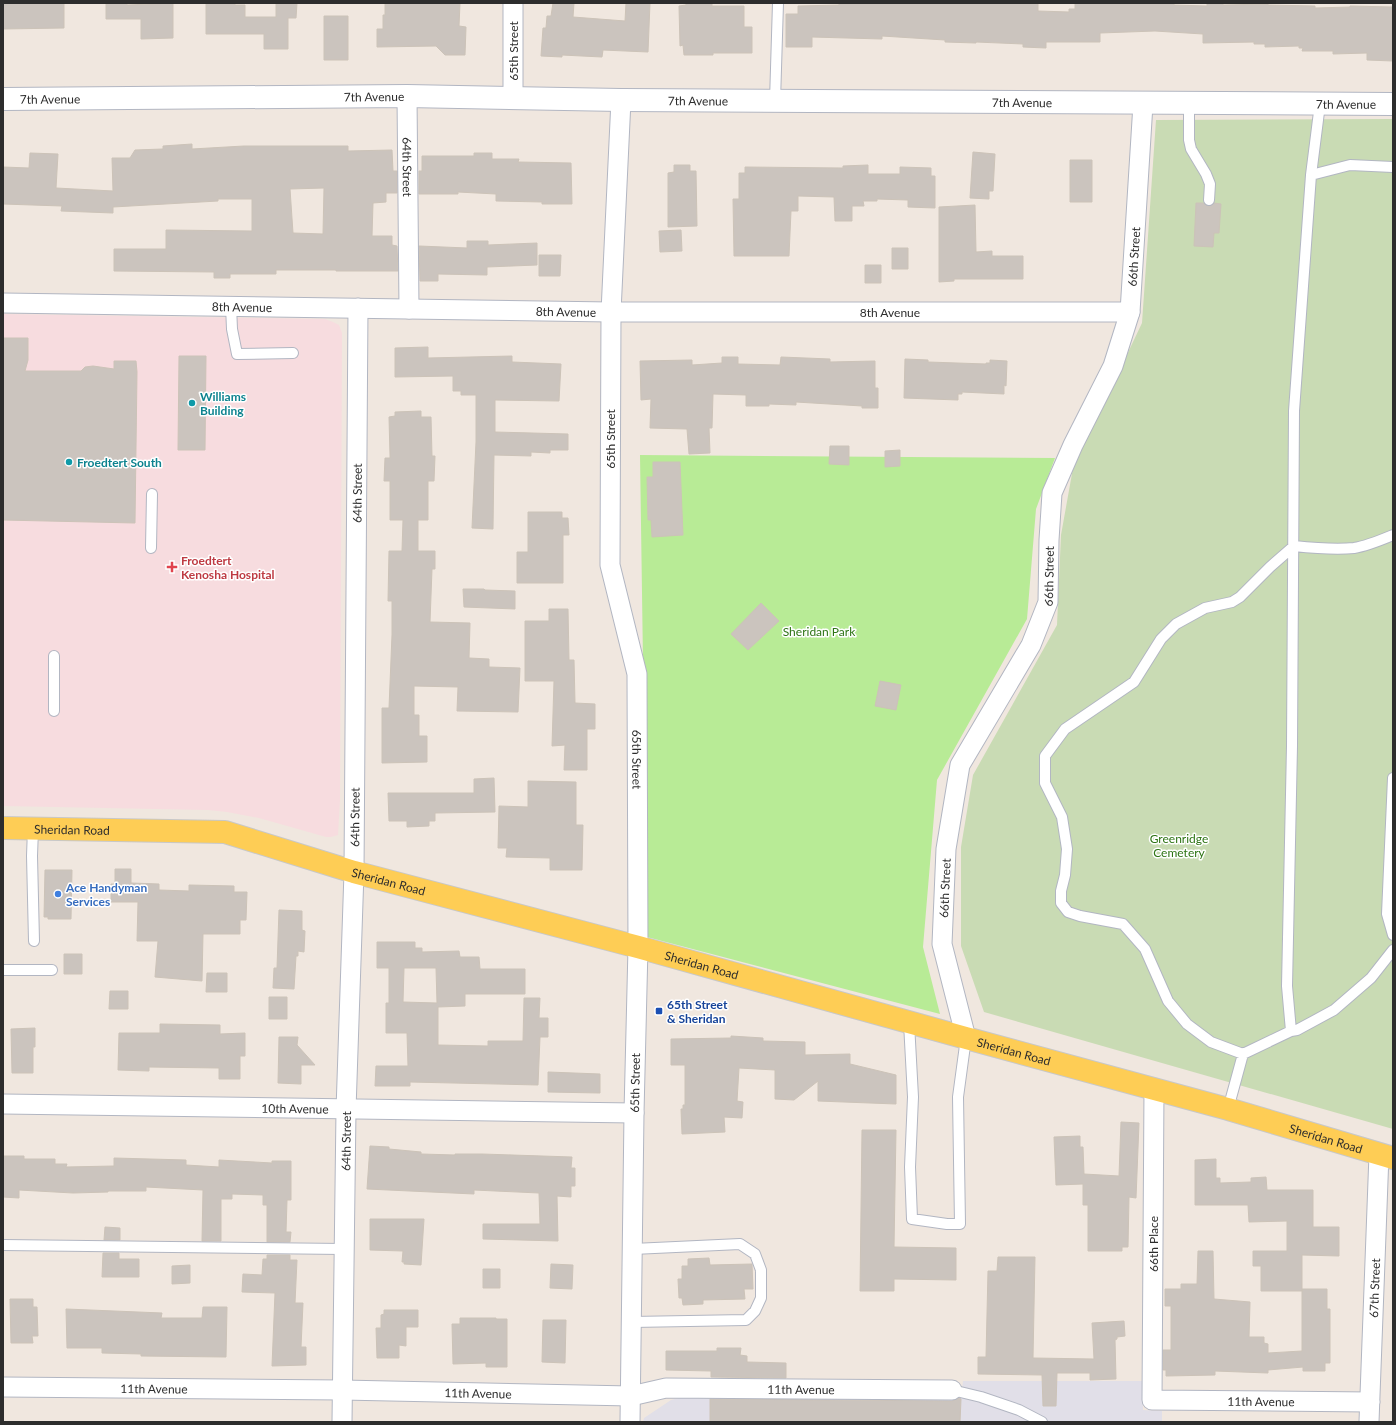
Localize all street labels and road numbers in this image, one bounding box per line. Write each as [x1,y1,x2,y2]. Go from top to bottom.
street label: 65th Street [506,21,521,81]
street label: 7th Avenue [344,89,404,104]
street label: 7th Avenue [20,91,80,106]
street label: 7th Avenue [668,93,728,108]
street label: 7th Avenue [992,94,1052,110]
street label: 7th Avenue [1316,96,1376,111]
street label: 64th Street [400,137,415,198]
street label: 66th Street [1124,226,1143,287]
street label: 8th Avenue [212,299,272,314]
street label: 8th Avenue [536,303,596,319]
street label: 8th Avenue [860,305,920,320]
street label: 65th Street [603,409,618,469]
street label: 64th Street [349,463,364,523]
street label: 66th Street [1040,545,1056,608]
street label: 65th Street [630,730,645,790]
street label: 64th Street [347,787,362,847]
street label: Sheridan Road [34,821,110,837]
street label: 66th Street [936,857,953,918]
street label: Sheridan Road [350,864,427,898]
street label: Sheridan Road [663,947,740,982]
street label: Sheridan Road [975,1034,1053,1068]
street label: 65th Street [627,1052,643,1113]
street label: 10th Avenue [261,1100,329,1116]
street label: 64th Street [338,1110,353,1171]
street label: Sheridan Road [1288,1120,1365,1156]
street label: 66th Place [1146,1216,1161,1272]
street label: 67th Street [1365,1257,1383,1318]
street label: 11th Avenue [120,1381,188,1396]
street label: 11th Avenue [767,1381,835,1397]
street label: 11th Avenue [444,1385,512,1401]
street label: 11th Avenue [1227,1393,1295,1409]

